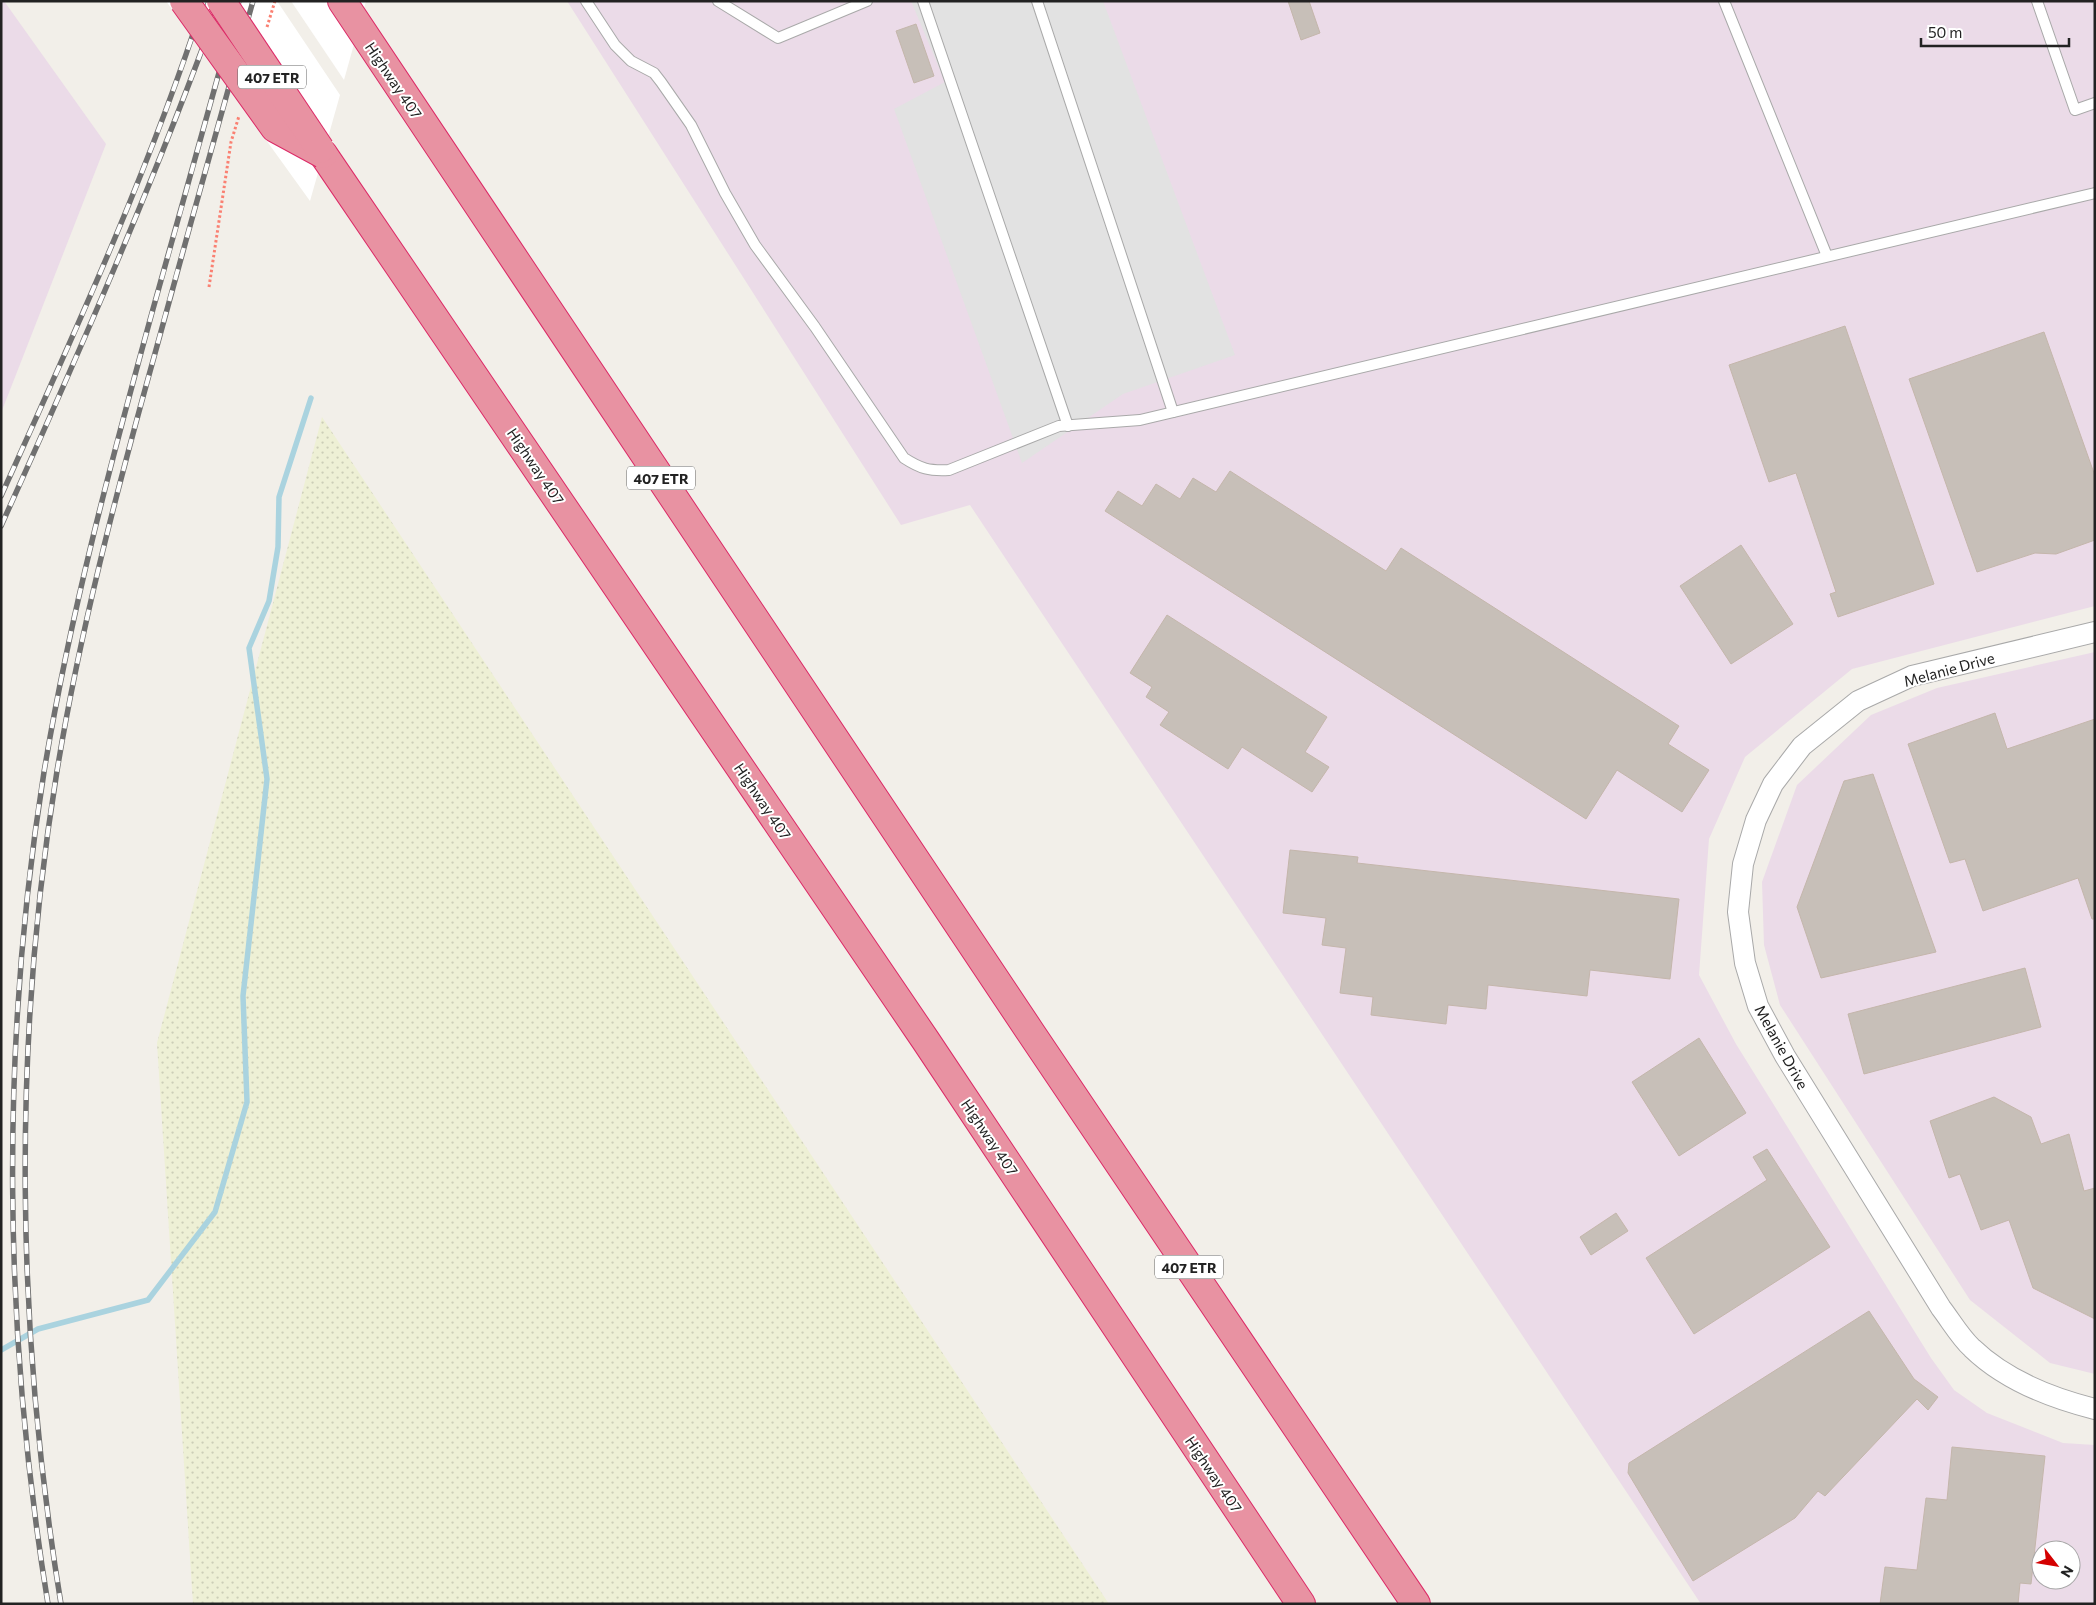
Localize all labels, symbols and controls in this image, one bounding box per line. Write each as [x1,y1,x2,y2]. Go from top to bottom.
scale bar [1921,15,2068,47]
text: 50 m [1928,23,1962,41]
street label: Highway 407 [362,38,426,122]
road number: 407 ETR [238,66,306,88]
street label: Highway 407 [504,424,568,508]
road number: 407 ETR [627,466,695,489]
street label: Melanie Drive [1902,648,1996,690]
street label: Highway 407 [731,759,795,843]
street label: Melanie Drive [1751,1002,1813,1092]
street label: Highway 407 [958,1095,1022,1179]
road number: 407 ETR [1155,1256,1223,1278]
street label: Highway 407 [1182,1432,1246,1516]
north arrow [2031,1540,2081,1590]
text: N [2058,1563,2078,1581]

